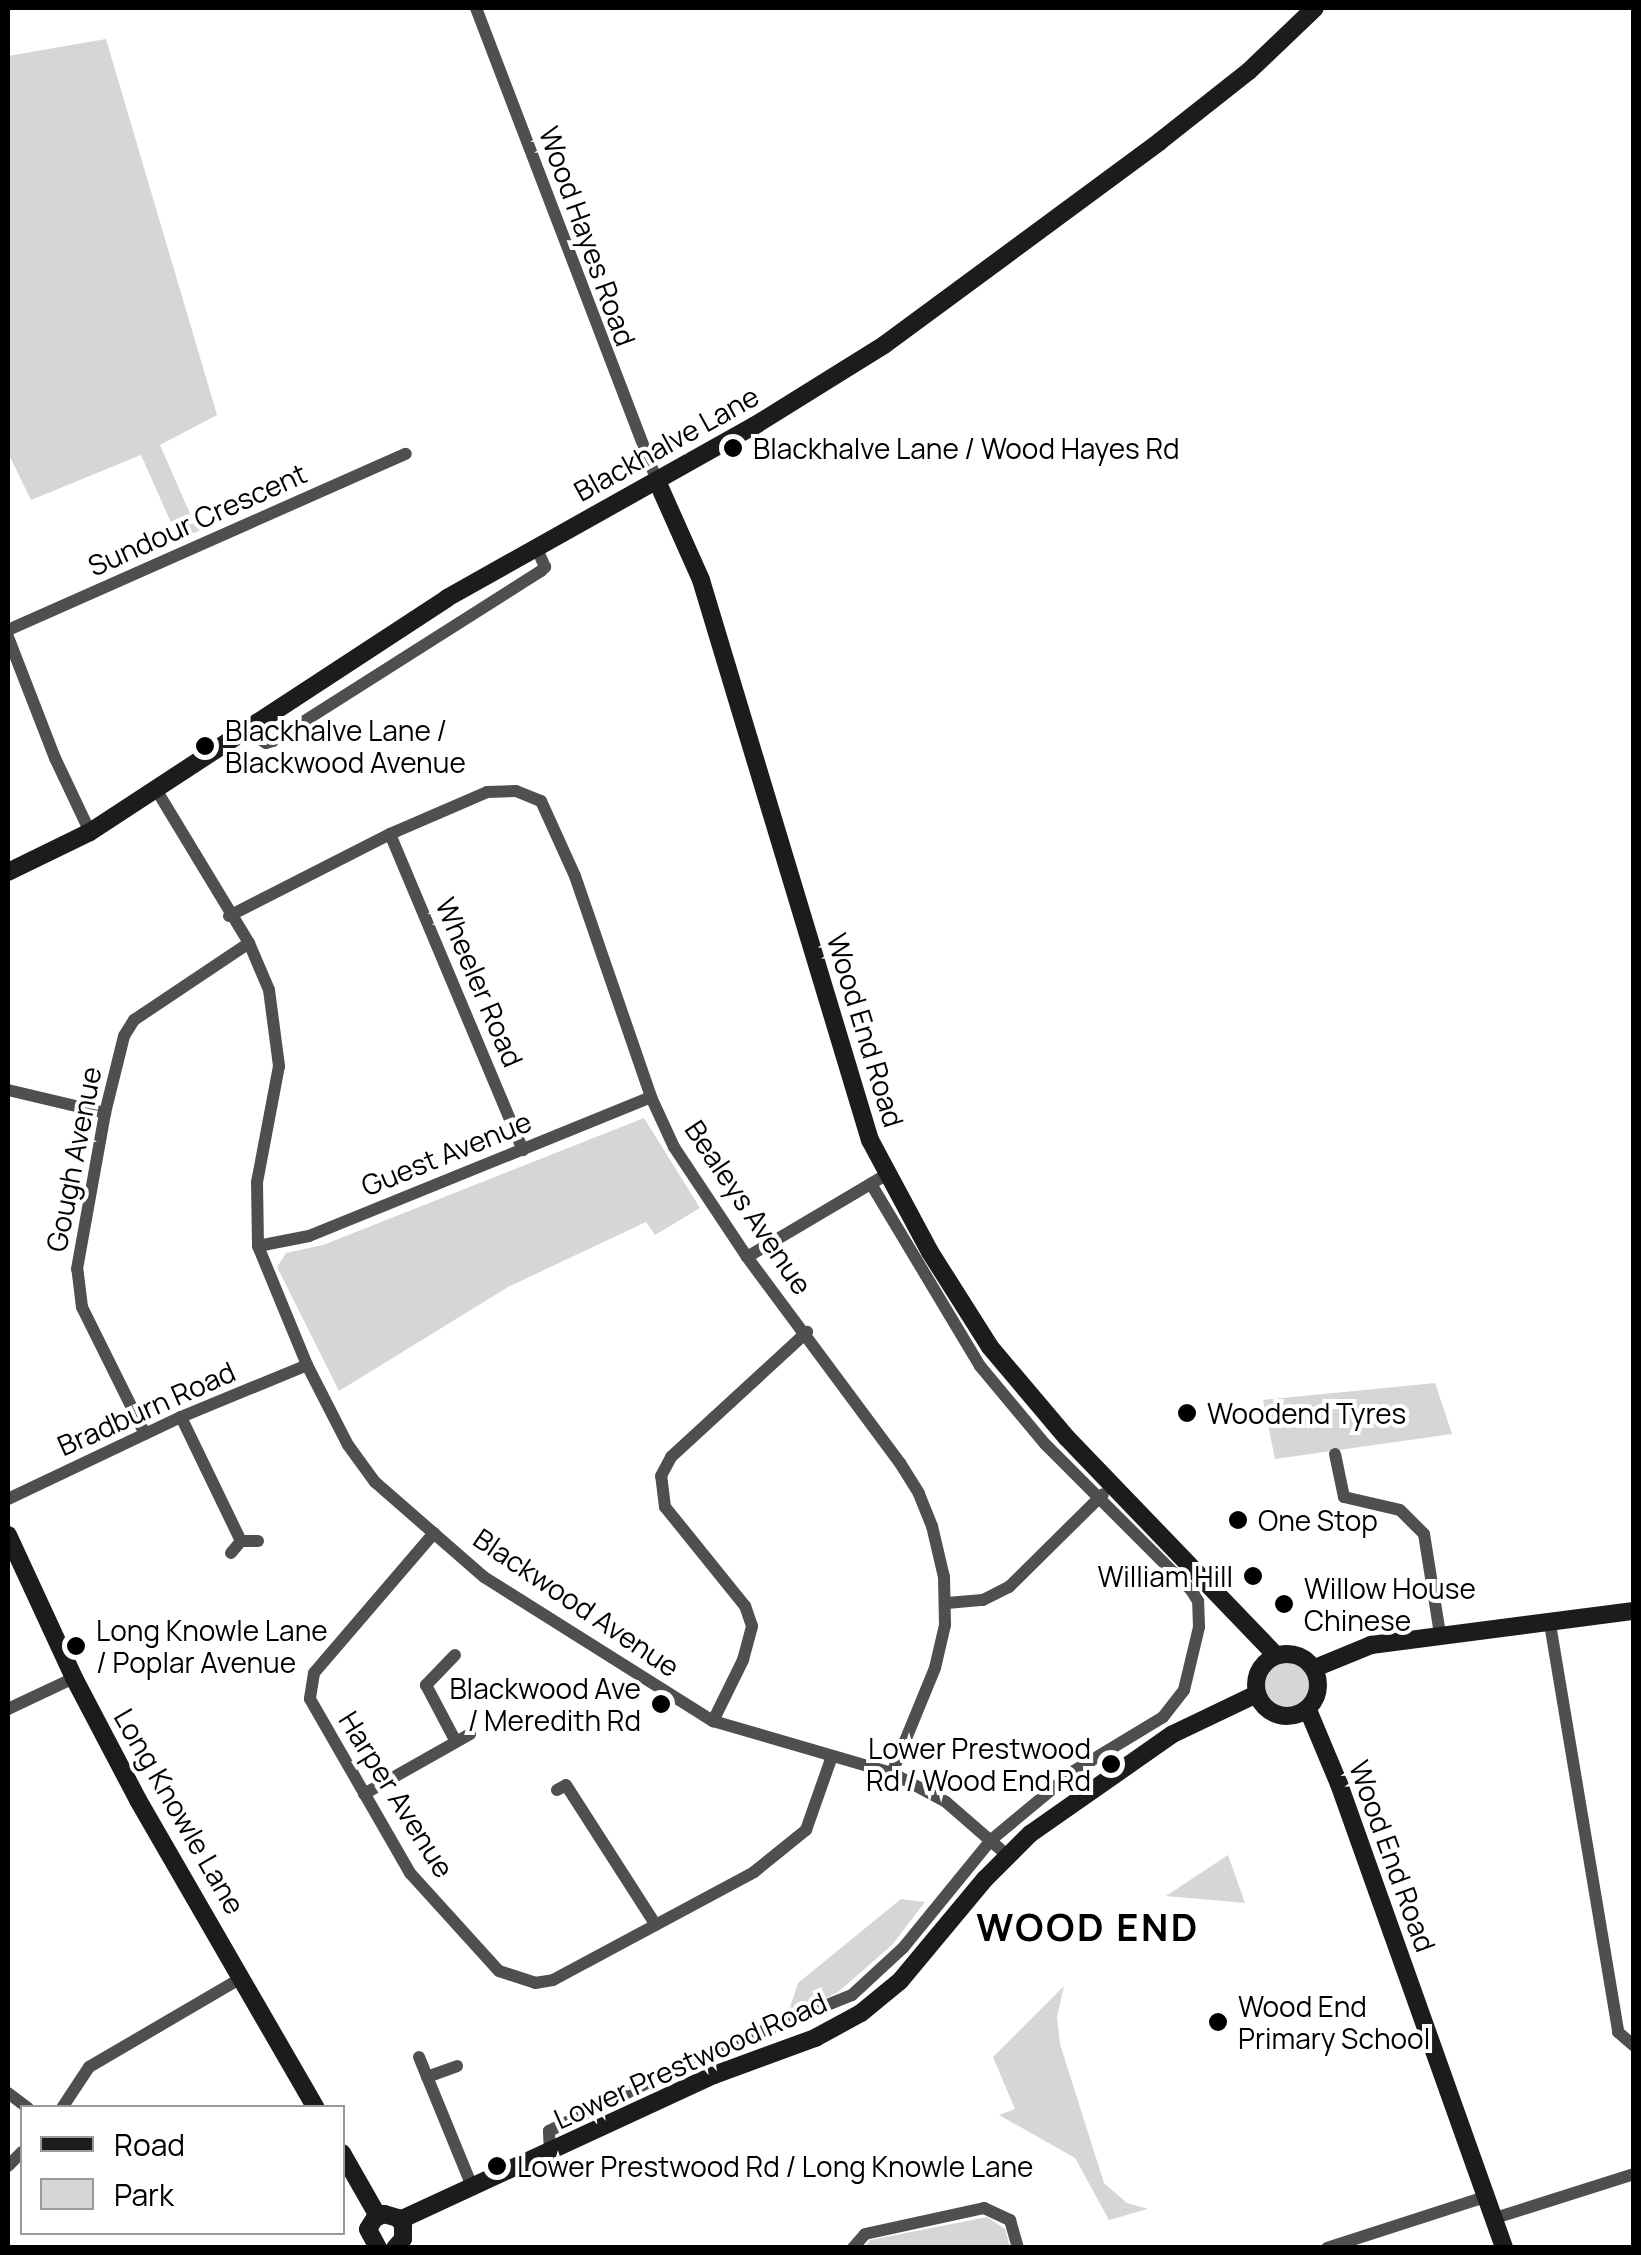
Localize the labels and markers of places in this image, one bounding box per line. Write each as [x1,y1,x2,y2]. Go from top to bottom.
place label: Blackhalve Lane / Wood Hayes Rd [753,431,1180,465]
marker: Blackhalve Lane / Wood Hayes Rd [722,437,744,459]
place label: Blackhalve Lane / Blackwood Avenue [225,713,466,779]
marker: Blackhalve Lane / Blackwood Avenue [194,735,216,757]
place label: Woodend Tyres [1207,1396,1406,1430]
marker: Woodend Tyres [1176,1402,1198,1424]
place label: One Stop [1258,1503,1378,1537]
marker: One Stop [1227,1509,1249,1531]
place label: William Hill [1098,1559,1233,1593]
marker: William Hill [1242,1565,1264,1587]
place label: Willow House Chinese [1304,1571,1476,1637]
marker: Willow House Chinese [1273,1593,1295,1615]
place label: Long Knowle Lane / Poplar Avenue [96,1613,328,1679]
marker: Long Knowle Lane / Poplar Avenue [65,1635,87,1657]
place label: Blackwood Ave / Meredith Rd [449,1671,641,1737]
marker: Blackwood Ave / Meredith Rd [650,1693,672,1715]
place label: Lower Prestwood Rd / Wood End Rd [866,1731,1091,1797]
marker: Lower Prestwood Rd / Wood End Rd [1100,1753,1122,1775]
place label: Wood End Primary School [1238,1989,1430,2055]
marker: Wood End Primary School [1207,2011,1229,2033]
place label: Lower Prestwood Rd / Long Knowle Lane [517,2149,1033,2183]
marker: Lower Prestwood Rd / Long Knowle Lane [486,2155,508,2177]

